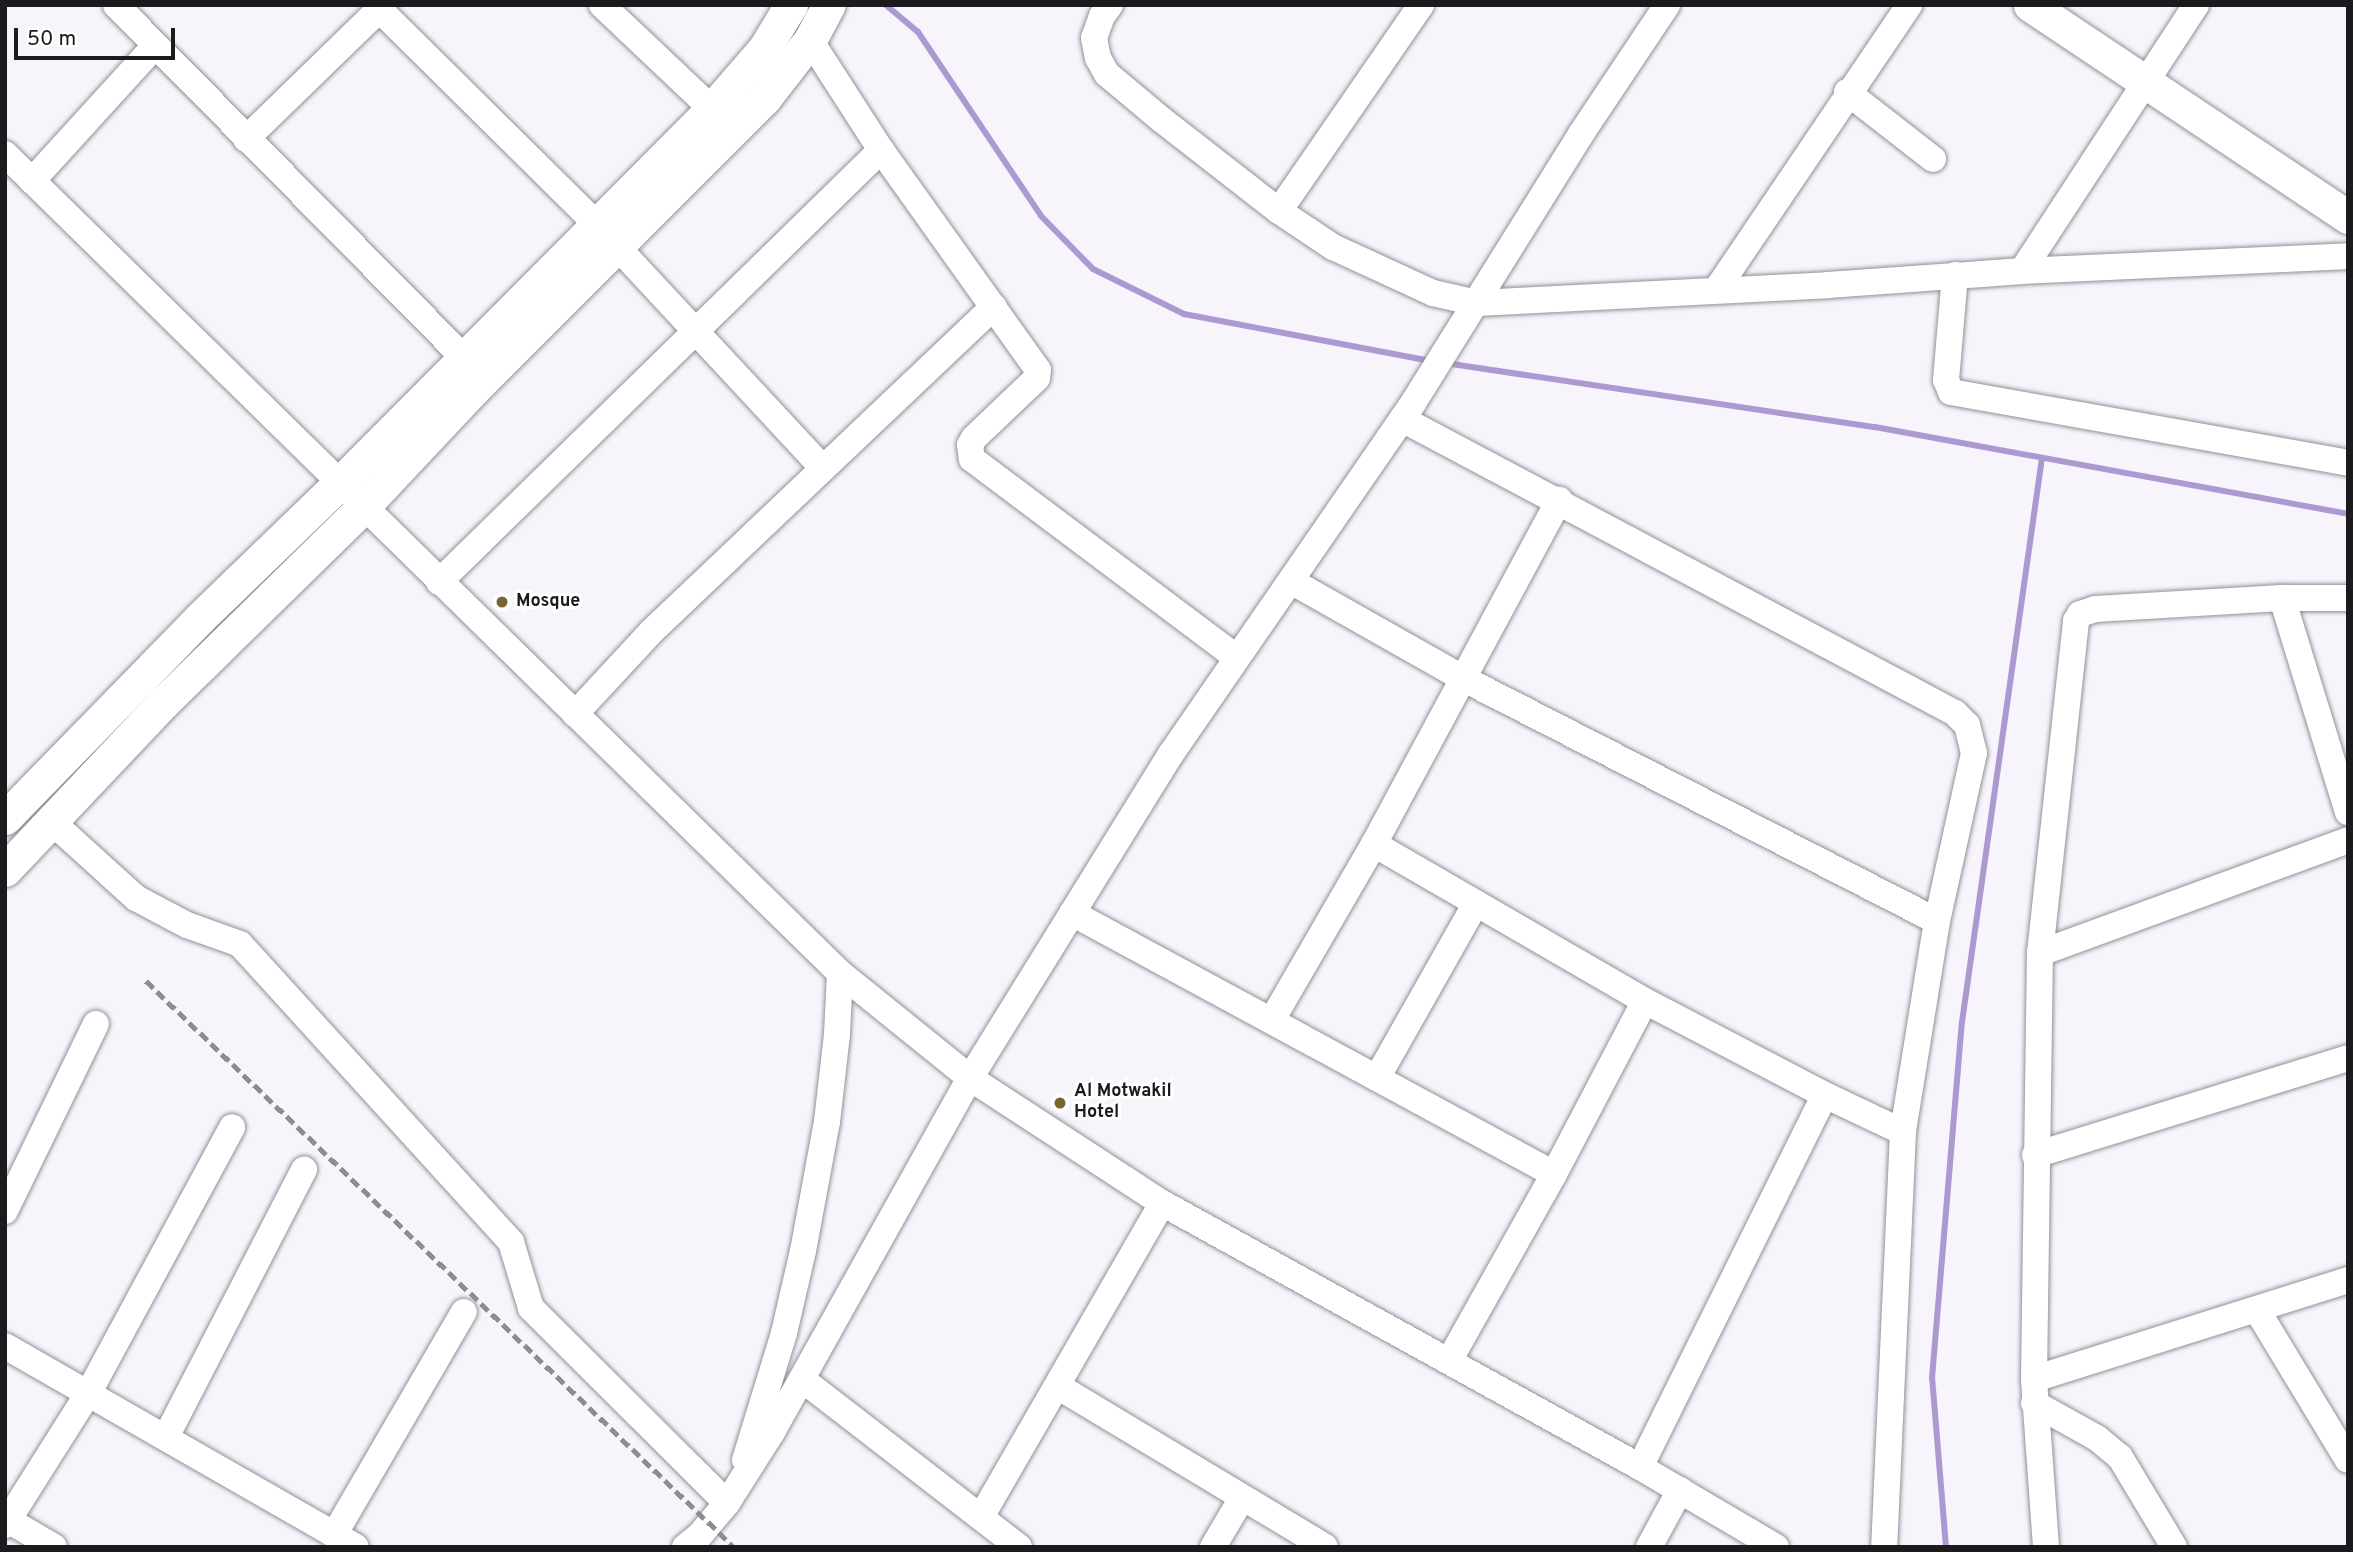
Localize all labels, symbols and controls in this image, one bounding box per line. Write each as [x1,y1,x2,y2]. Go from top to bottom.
scale bar [18,14,178,58]
text: 50 m [27,26,76,53]
place label: Mosque [516,591,580,613]
marker: Mosque [494,594,510,610]
place label: Al Motwakil Hotel [1074,1082,1172,1124]
marker: Al Motwakil Hotel [1052,1095,1068,1111]

